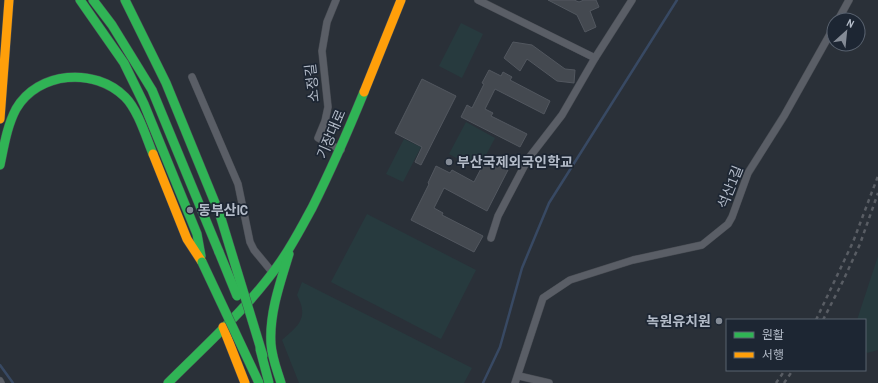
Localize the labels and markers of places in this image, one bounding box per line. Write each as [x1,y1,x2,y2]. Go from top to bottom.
place label: 부산국제외국인학교 [457,153,573,171]
marker: 부산국제외국인학교 [444,157,454,167]
place label: 동부산IC [198,201,248,219]
marker: 동부산IC [185,205,195,215]
place label: 녹원유치원 [647,312,711,330]
marker: 녹원유치원 [714,316,724,326]

